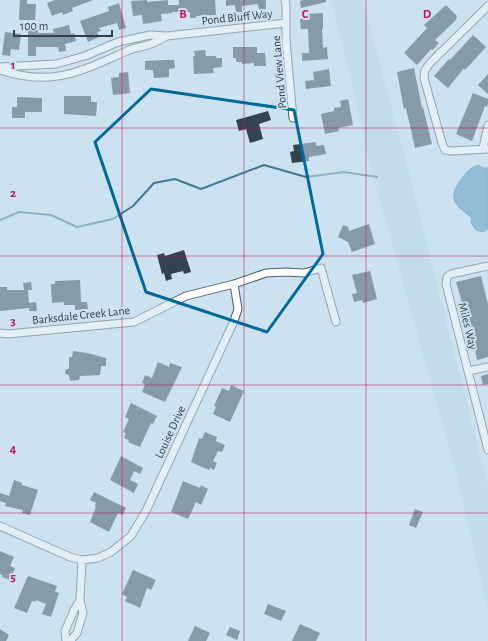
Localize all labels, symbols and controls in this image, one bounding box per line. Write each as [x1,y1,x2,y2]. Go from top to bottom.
street label: Pond Bluff Way [201,7,273,28]
text: B [179,8,187,21]
text: C [302,8,309,21]
text: D [423,8,432,21]
scale bar [14,12,112,38]
text: 100 m [20,20,48,32]
street label: Pond View Lane [270,35,288,109]
text: 1 [11,59,15,72]
text: 2 [10,187,16,200]
street label: Miles Way [455,301,480,351]
street label: Barksdale Creek Lane [31,304,131,326]
text: 3 [10,315,16,328]
street label: Louise Drive [153,404,187,460]
text: 4 [10,443,17,456]
text: 5 [10,571,16,584]

